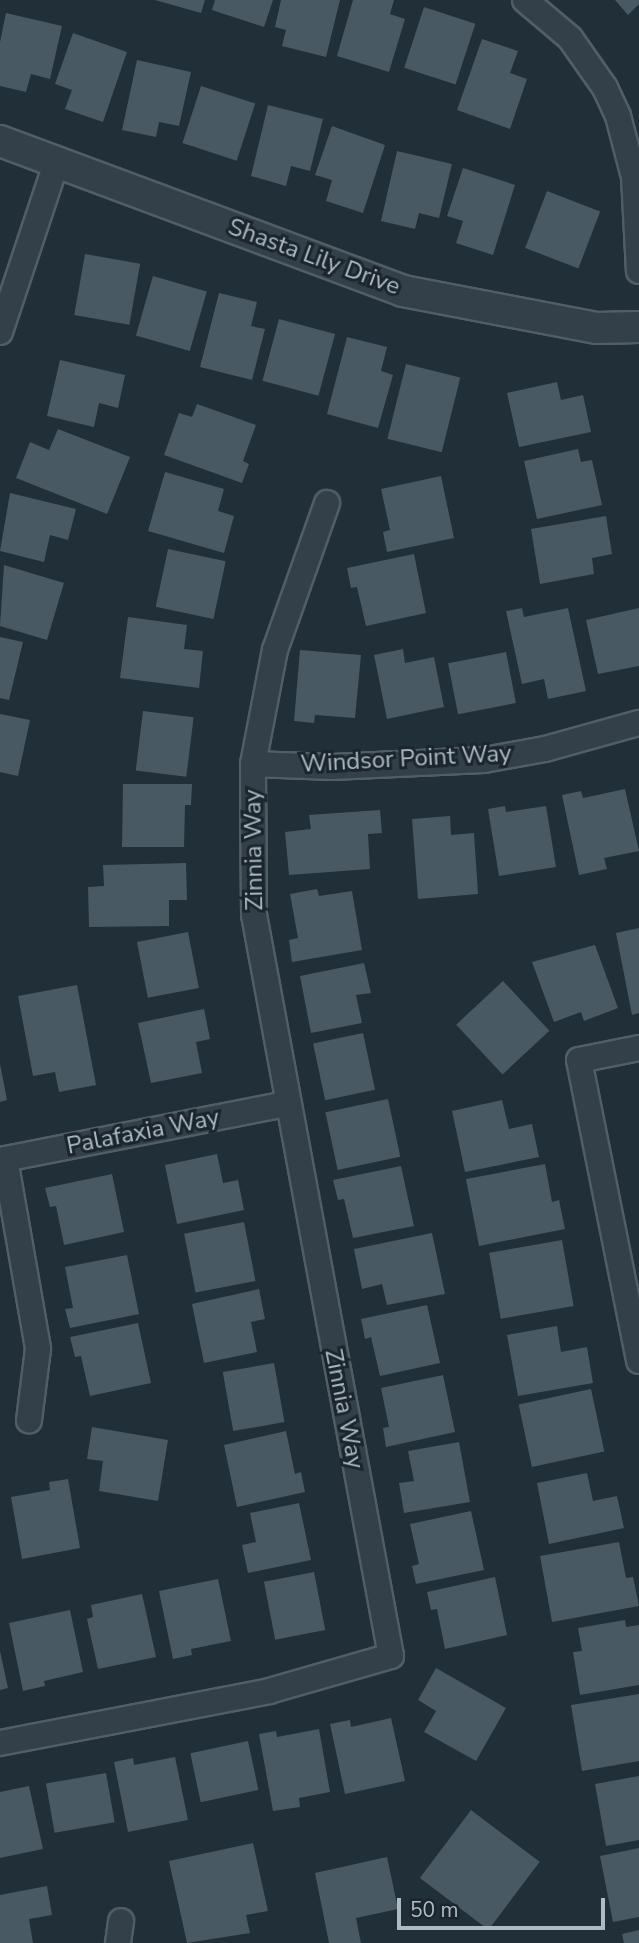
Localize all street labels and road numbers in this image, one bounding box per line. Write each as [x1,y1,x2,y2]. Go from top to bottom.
street label: Shasta Lily Drive [224,213,404,301]
street label: Windsor Point Way [300,739,512,779]
street label: Zinnia Way [239,789,269,911]
street label: Palafaxia Way [64,1103,222,1161]
street label: Zinnia Way [318,1347,370,1471]

